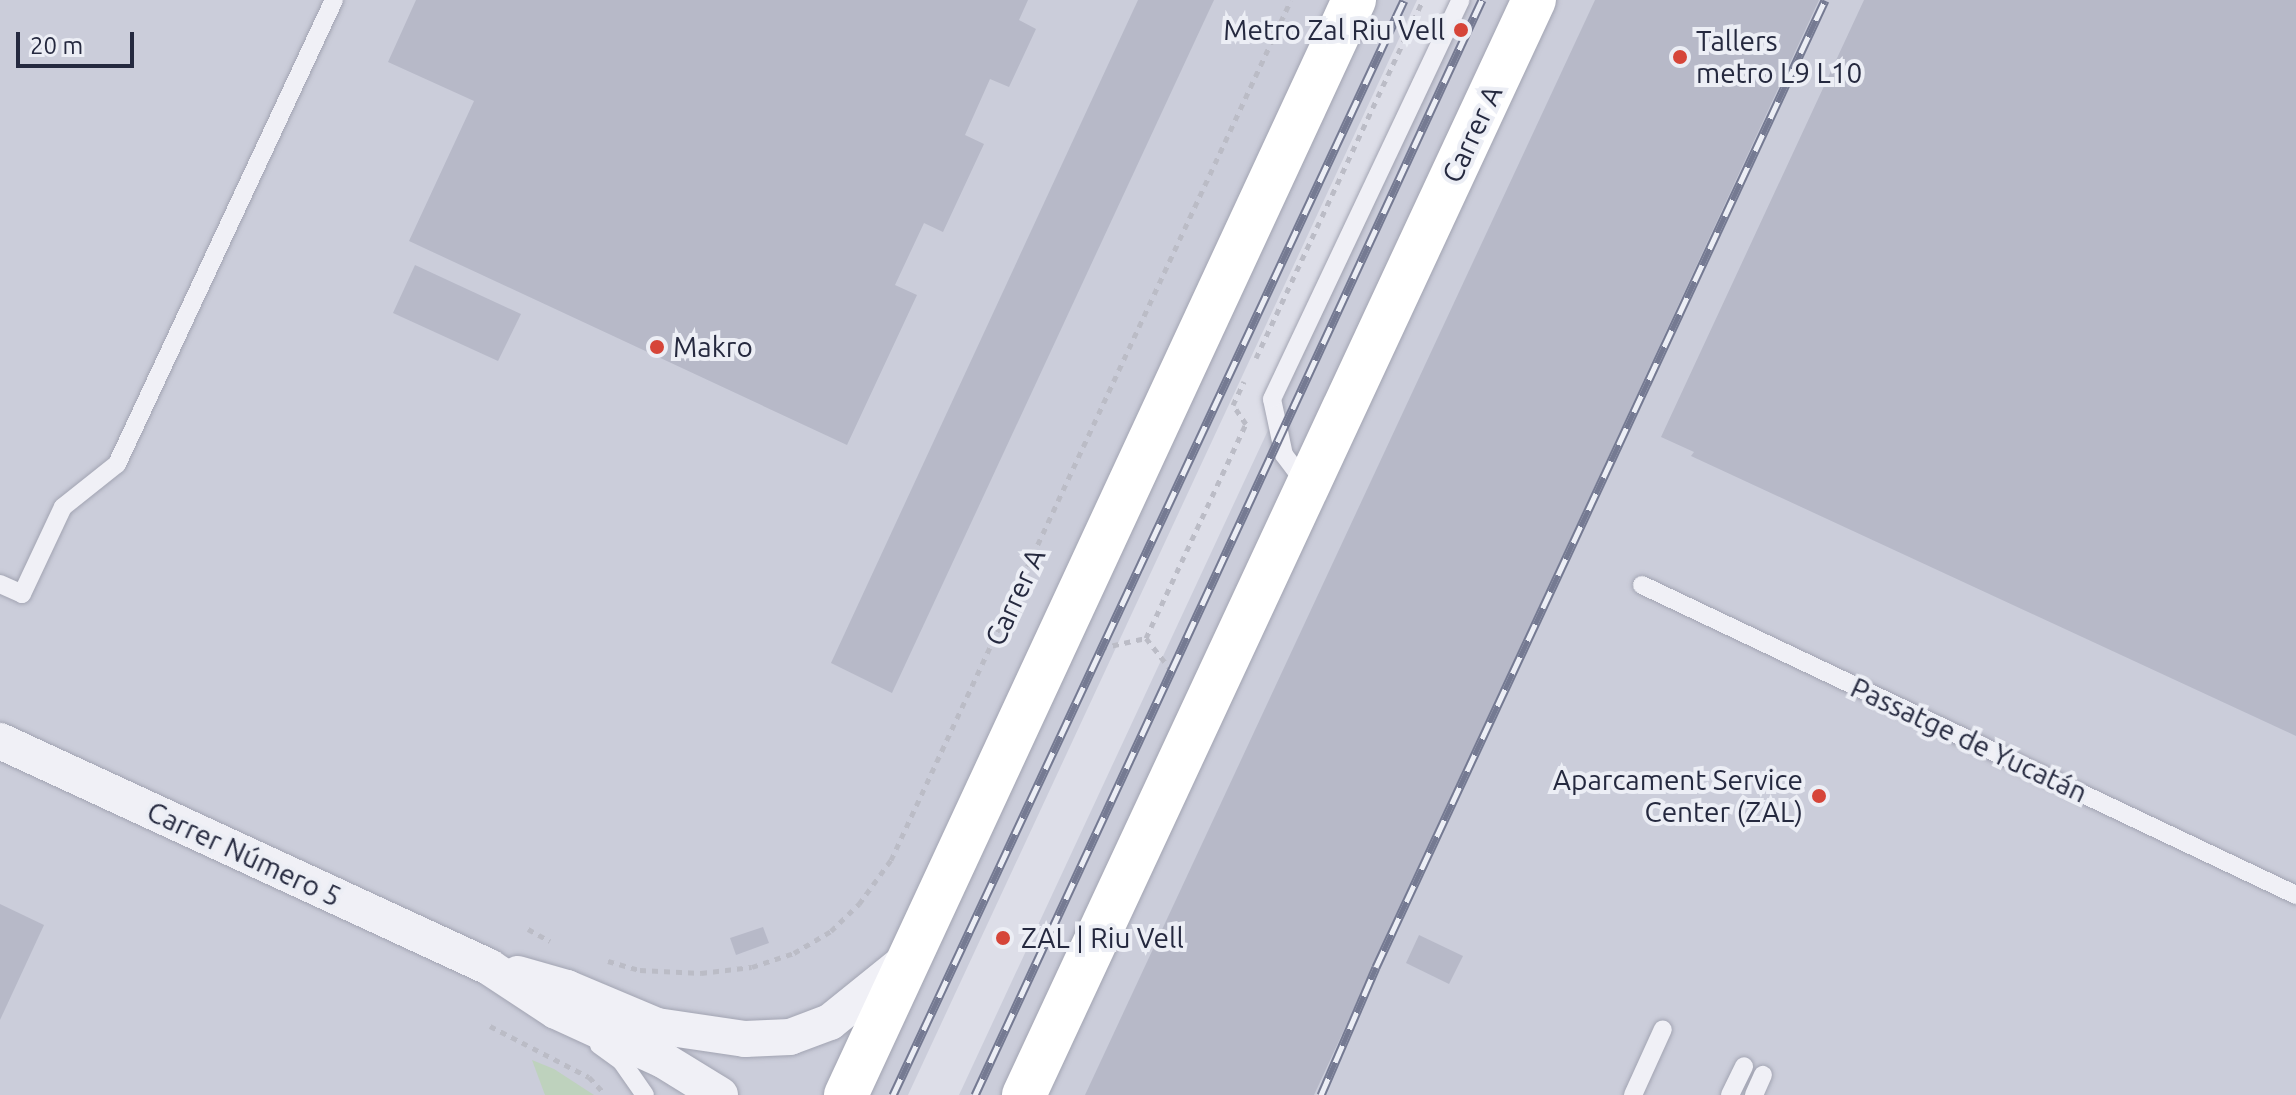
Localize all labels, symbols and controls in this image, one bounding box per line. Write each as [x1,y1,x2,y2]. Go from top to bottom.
place label: Metro Zal Riu Vell [1223,13,1445,47]
scale bar [20,16,138,66]
marker: Metro Zal Riu Vell [1452,21,1470,39]
place label: Tallers metro L9 L10 [1696,24,1862,90]
text: 20 m [30,32,83,59]
marker: Tallers metro L9 L10 [1671,48,1689,66]
street label: Carrer A [1435,80,1509,188]
place label: Makro [673,330,753,364]
marker: Makro [648,338,666,356]
street label: Carrer A [978,543,1052,651]
street label: Passatge de Yucatán [1845,670,2093,810]
place label: Aparcament Service Center (ZAL) [1553,763,1803,829]
marker: Aparcament Service Center (ZAL) [1810,787,1828,805]
street label: Carrer Número 5 [142,794,346,914]
place label: ZAL | Riu Vell [1021,921,1184,955]
marker: ZAL | Riu Vell [992,927,1014,949]

